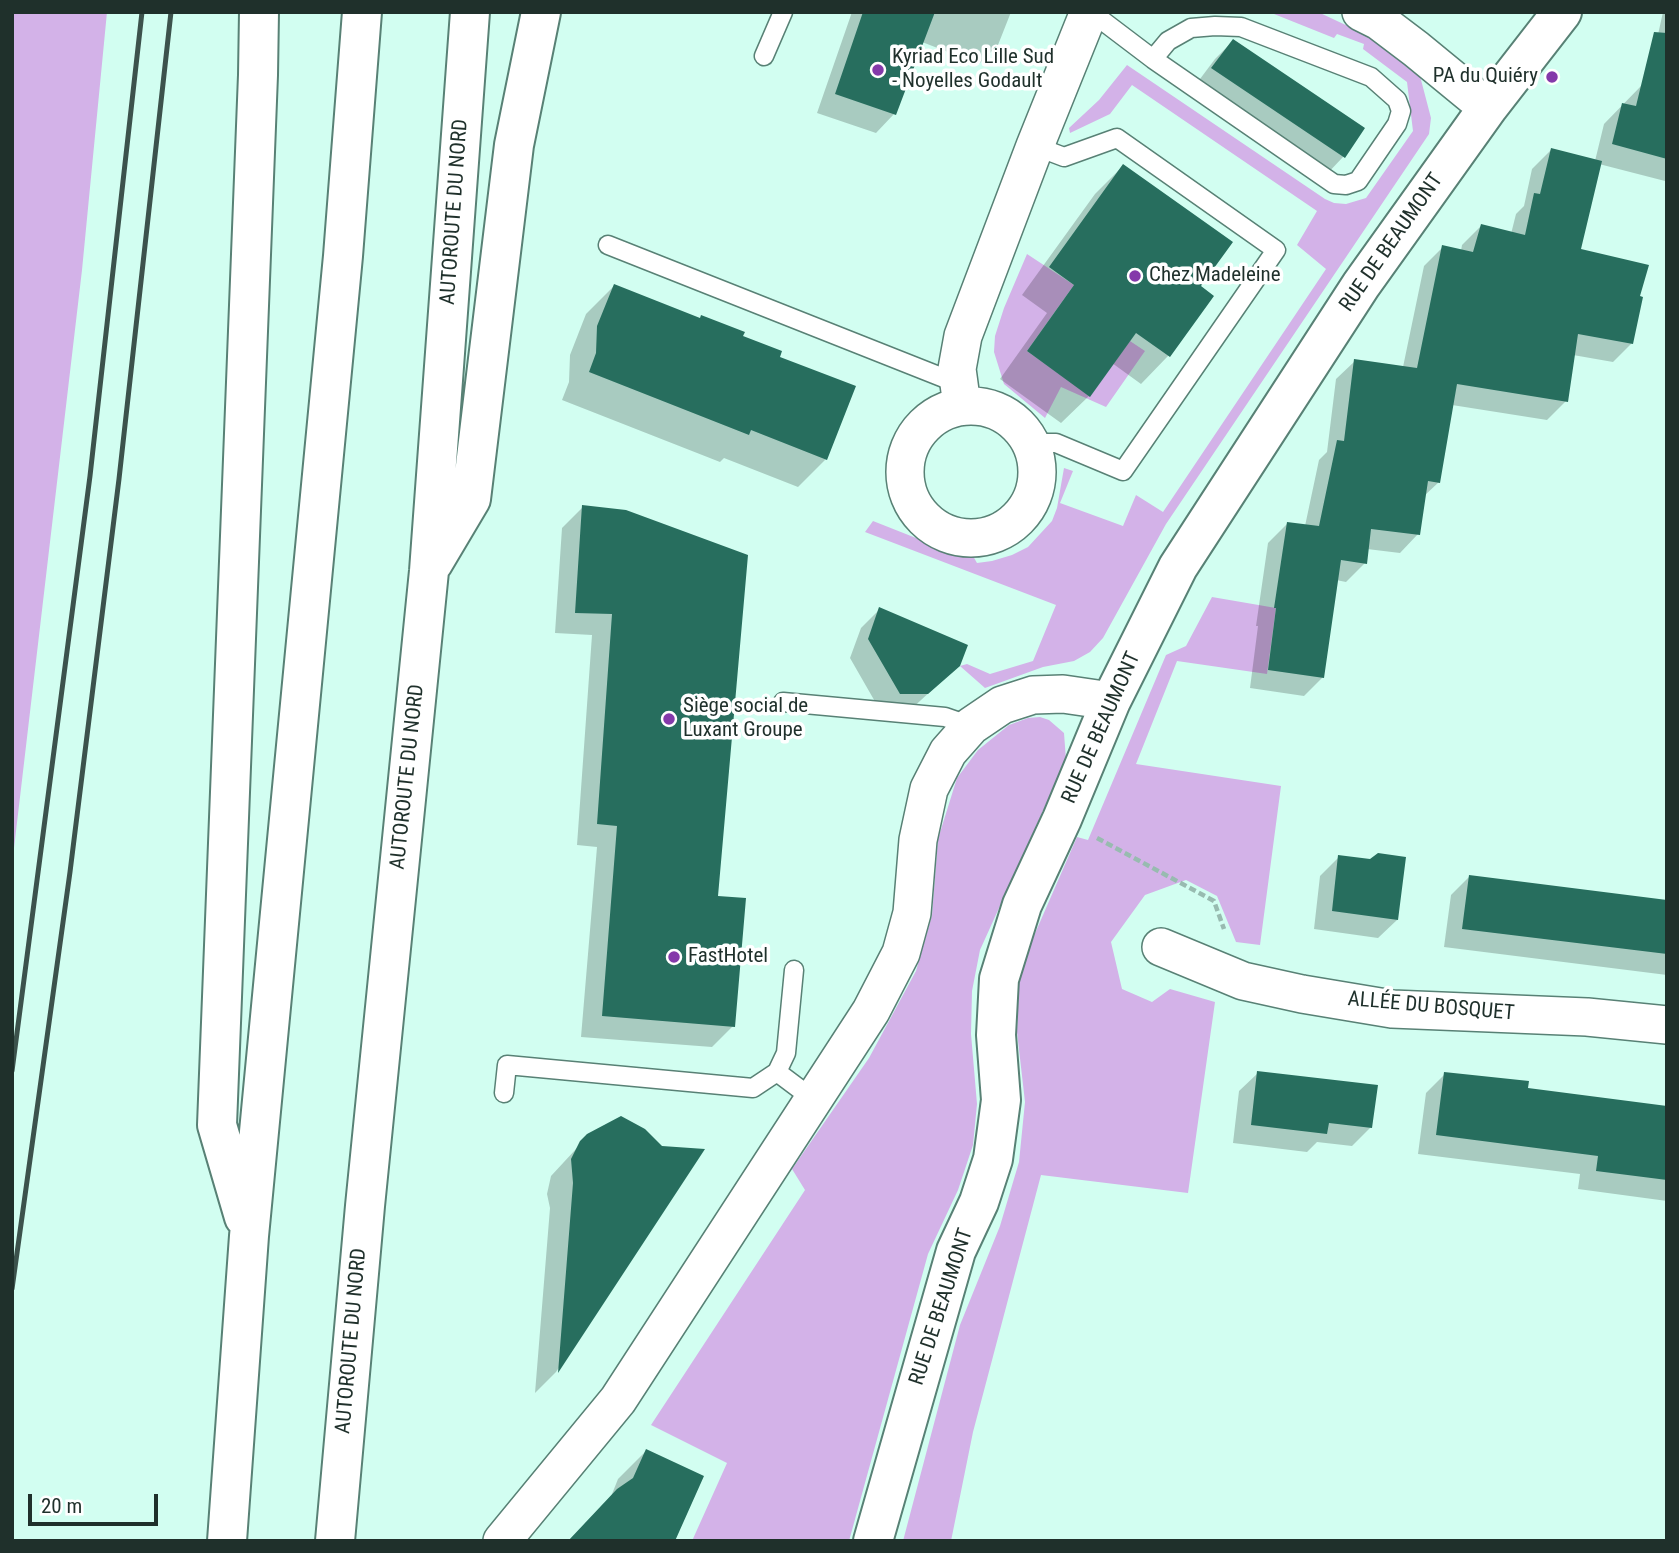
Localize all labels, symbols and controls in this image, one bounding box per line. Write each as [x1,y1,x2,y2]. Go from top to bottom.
place label: Kyriad Eco Lille Sud - Noyelles Godault [892,45,1054,95]
marker: Kyriad Eco Lille Sud - Noyelles Godault [870,62,886,78]
place label: PA du Quiéry [1433,64,1538,90]
marker: PA du Quiéry [1544,69,1560,85]
street label: AUTOROUTE DU NORD [436,118,474,306]
street label: RUE DE BEAUMONT [1335,169,1449,317]
place label: Chez Madeleine [1149,263,1281,289]
marker: Chez Madeleine [1127,268,1143,284]
street label: RUE DE BEAUMONT [1057,648,1147,808]
street label: AUTOROUTE DU NORD [386,683,430,871]
place label: Siège social de Luxant Groupe [683,694,808,744]
marker: Siège social de Luxant Groupe [661,711,677,727]
place label: FastHotel [688,944,768,970]
marker: FastHotel [666,949,682,965]
street label: ALLÉE DU BOSQUET [1347,987,1515,1027]
street label: RUE DE BEAUMONT [905,1225,979,1389]
street label: AUTOROUTE DU NORD [331,1247,373,1435]
scale bar [32,1480,161,1524]
text: 20 m [41,1494,82,1518]

